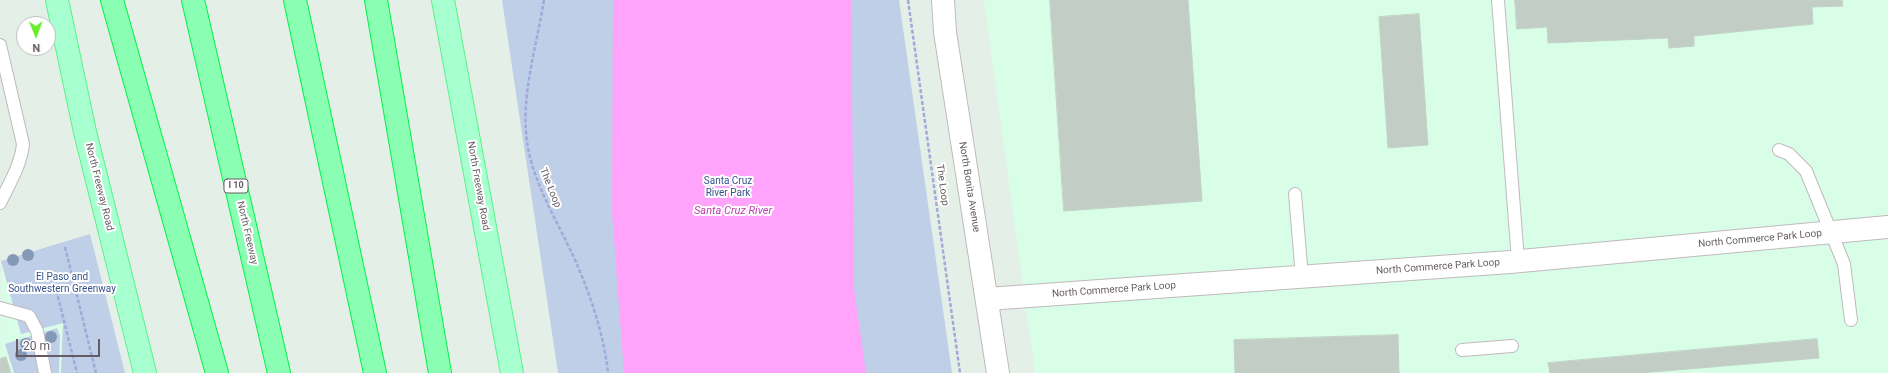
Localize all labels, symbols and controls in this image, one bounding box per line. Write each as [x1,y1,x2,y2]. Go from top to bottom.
north arrow [16,16,56,56]
text: N [32,41,40,54]
street label: North Freeway Road [464,141,492,231]
street label: North Bonita Avenue [956,141,982,233]
street label: North Freeway Road [82,142,116,232]
street label: The Loop [933,164,951,206]
street label: The Loop [537,166,563,210]
park label: Santa Cruz River Park [704,175,752,198]
road number: I 10 [224,179,248,193]
street label: North Freeway [234,200,260,266]
water label: Santa Cruz River [694,204,772,218]
street label: North Commerce Park Loop [1698,228,1822,250]
street label: North Commerce Park Loop [1376,257,1500,277]
park label: El Paso and Southwestern Greenway [8,271,116,294]
street label: North Commerce Park Loop [1052,280,1176,300]
scale bar [18,331,102,357]
text: 20 m [23,339,50,353]

